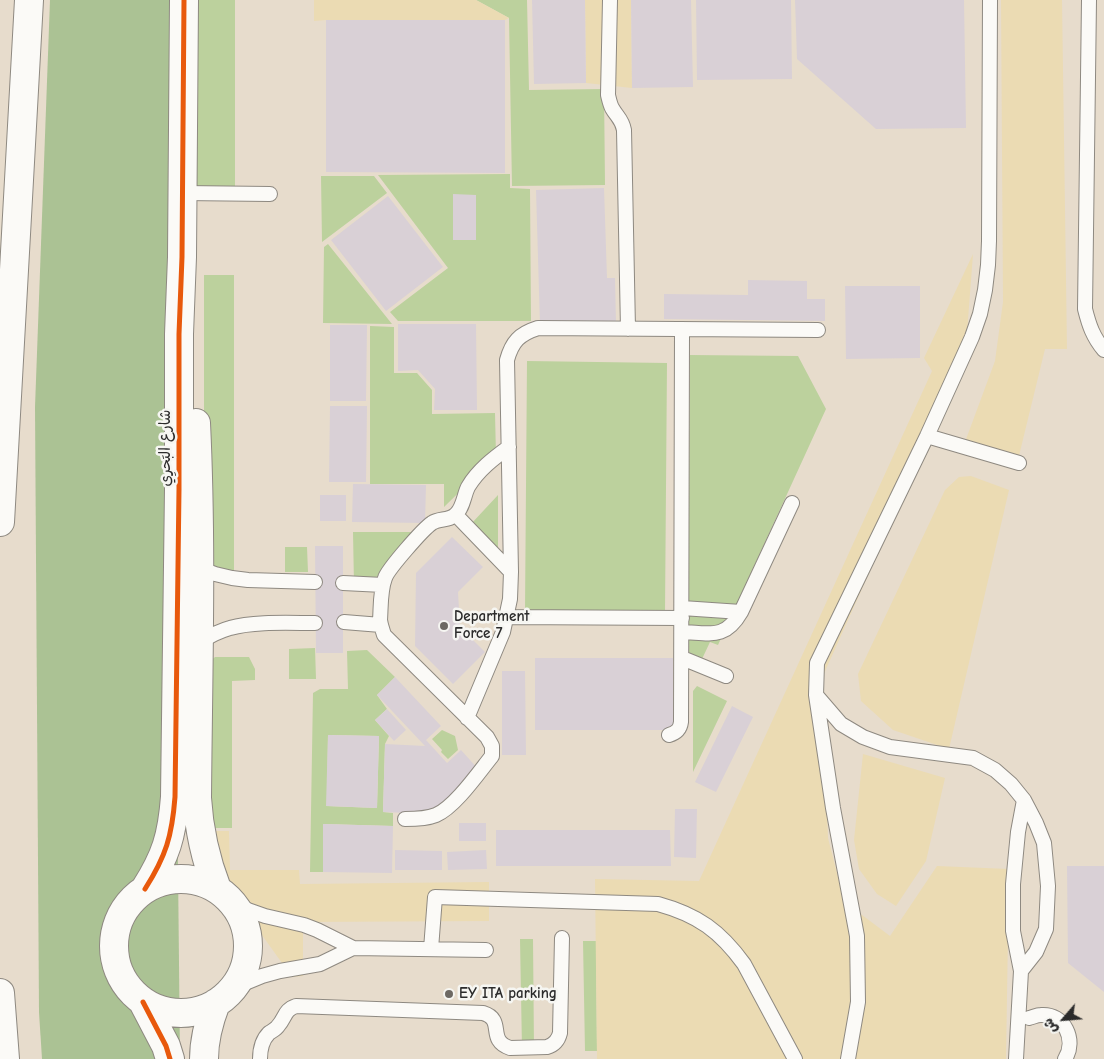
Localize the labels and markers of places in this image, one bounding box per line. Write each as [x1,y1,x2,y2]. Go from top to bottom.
place label: Department Force 7 [454,608,529,643]
marker: Department Force 7 [438,620,450,632]
place label: EY ITA parking [459,985,557,1003]
marker: EY ITA parking [443,988,455,1000]

